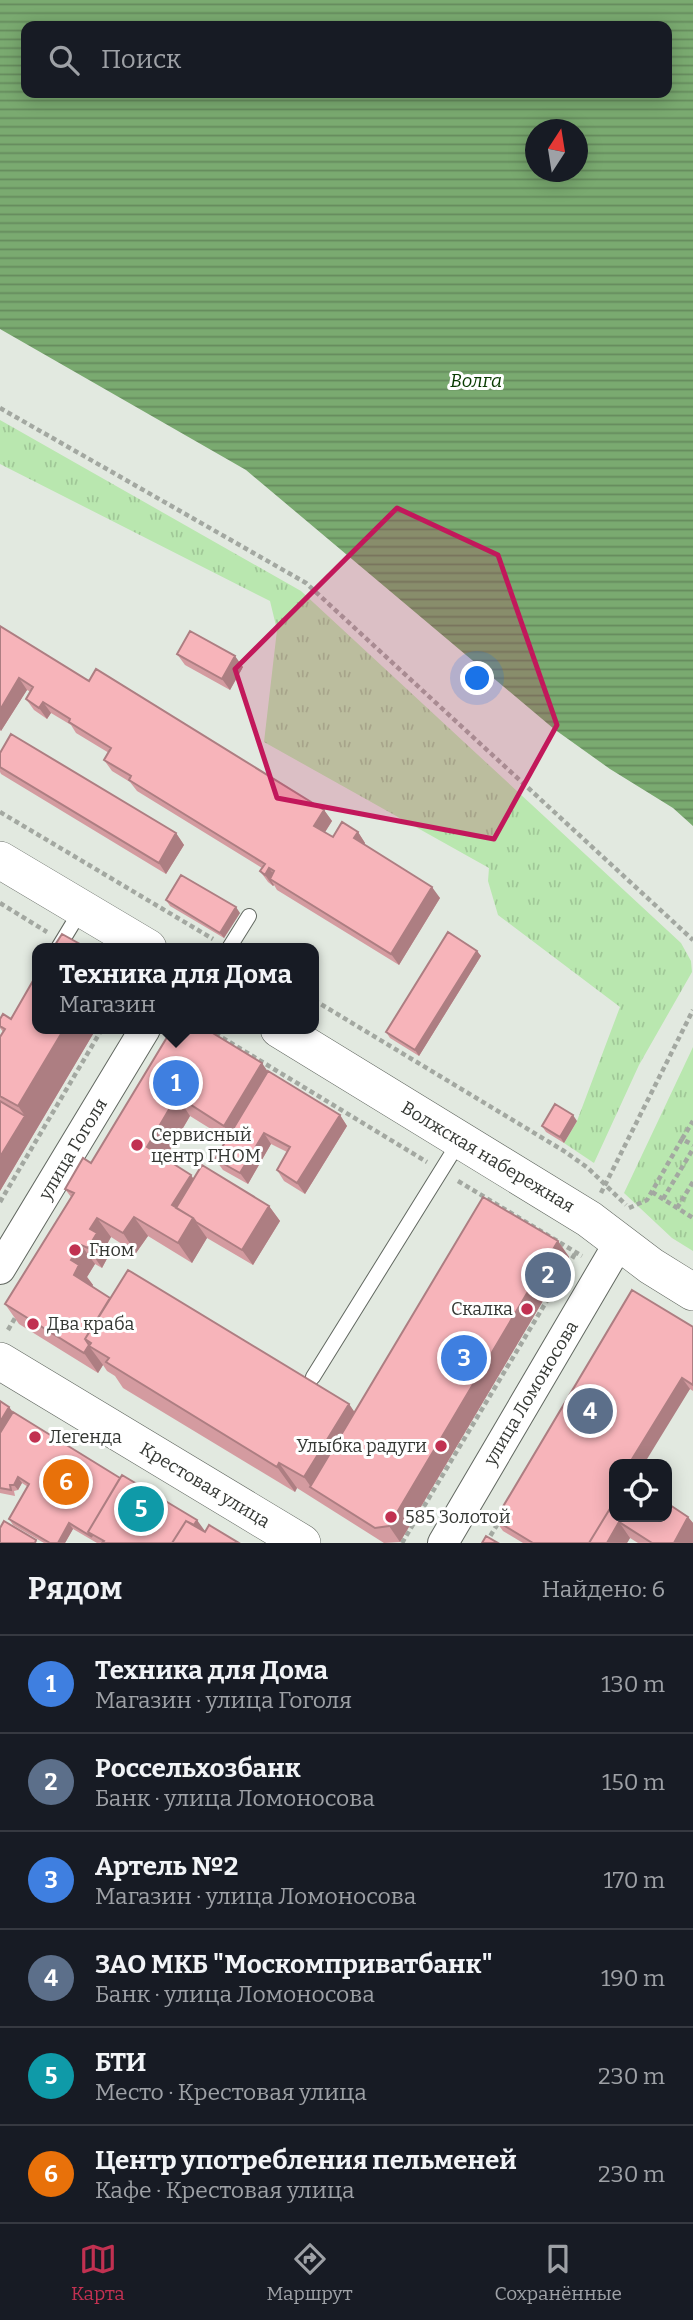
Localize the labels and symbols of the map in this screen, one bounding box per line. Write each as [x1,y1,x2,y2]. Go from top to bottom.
north arrow [525,119,588,182]
water label: Волга [450,369,502,392]
your location [460,661,494,695]
pin: 1 [153,1057,199,1109]
street label: улица Гоголя [34,1094,112,1205]
street label: Волжская набережная [397,1097,579,1217]
place label: Сервисный центр ГНОМ [151,1124,261,1167]
marker: Сервисный центр ГНОМ [129,1137,145,1153]
place label: Гном [89,1239,134,1261]
marker: Гном [67,1242,83,1258]
pin: 2 [525,1249,571,1301]
place label: Скалка [451,1298,513,1320]
marker: Скалка [519,1301,535,1317]
place label: Два краба [47,1313,134,1335]
marker: Два краба [25,1316,41,1332]
street label: улица Ломоносова [479,1317,583,1470]
pin: 3 [441,1332,487,1384]
pin: 4 [567,1385,613,1437]
place label: Легенда [49,1426,122,1448]
marker: Легенда [27,1429,43,1445]
place label: Улыбка радуги [296,1435,427,1457]
street label: Крестовая улица [136,1437,274,1533]
marker: Улыбка радуги [433,1438,449,1454]
pin: 6 [43,1456,89,1508]
pin: 5 [118,1483,164,1535]
place label: 585 Золотой [405,1506,511,1528]
marker: 585 Золотой [383,1509,399,1525]

